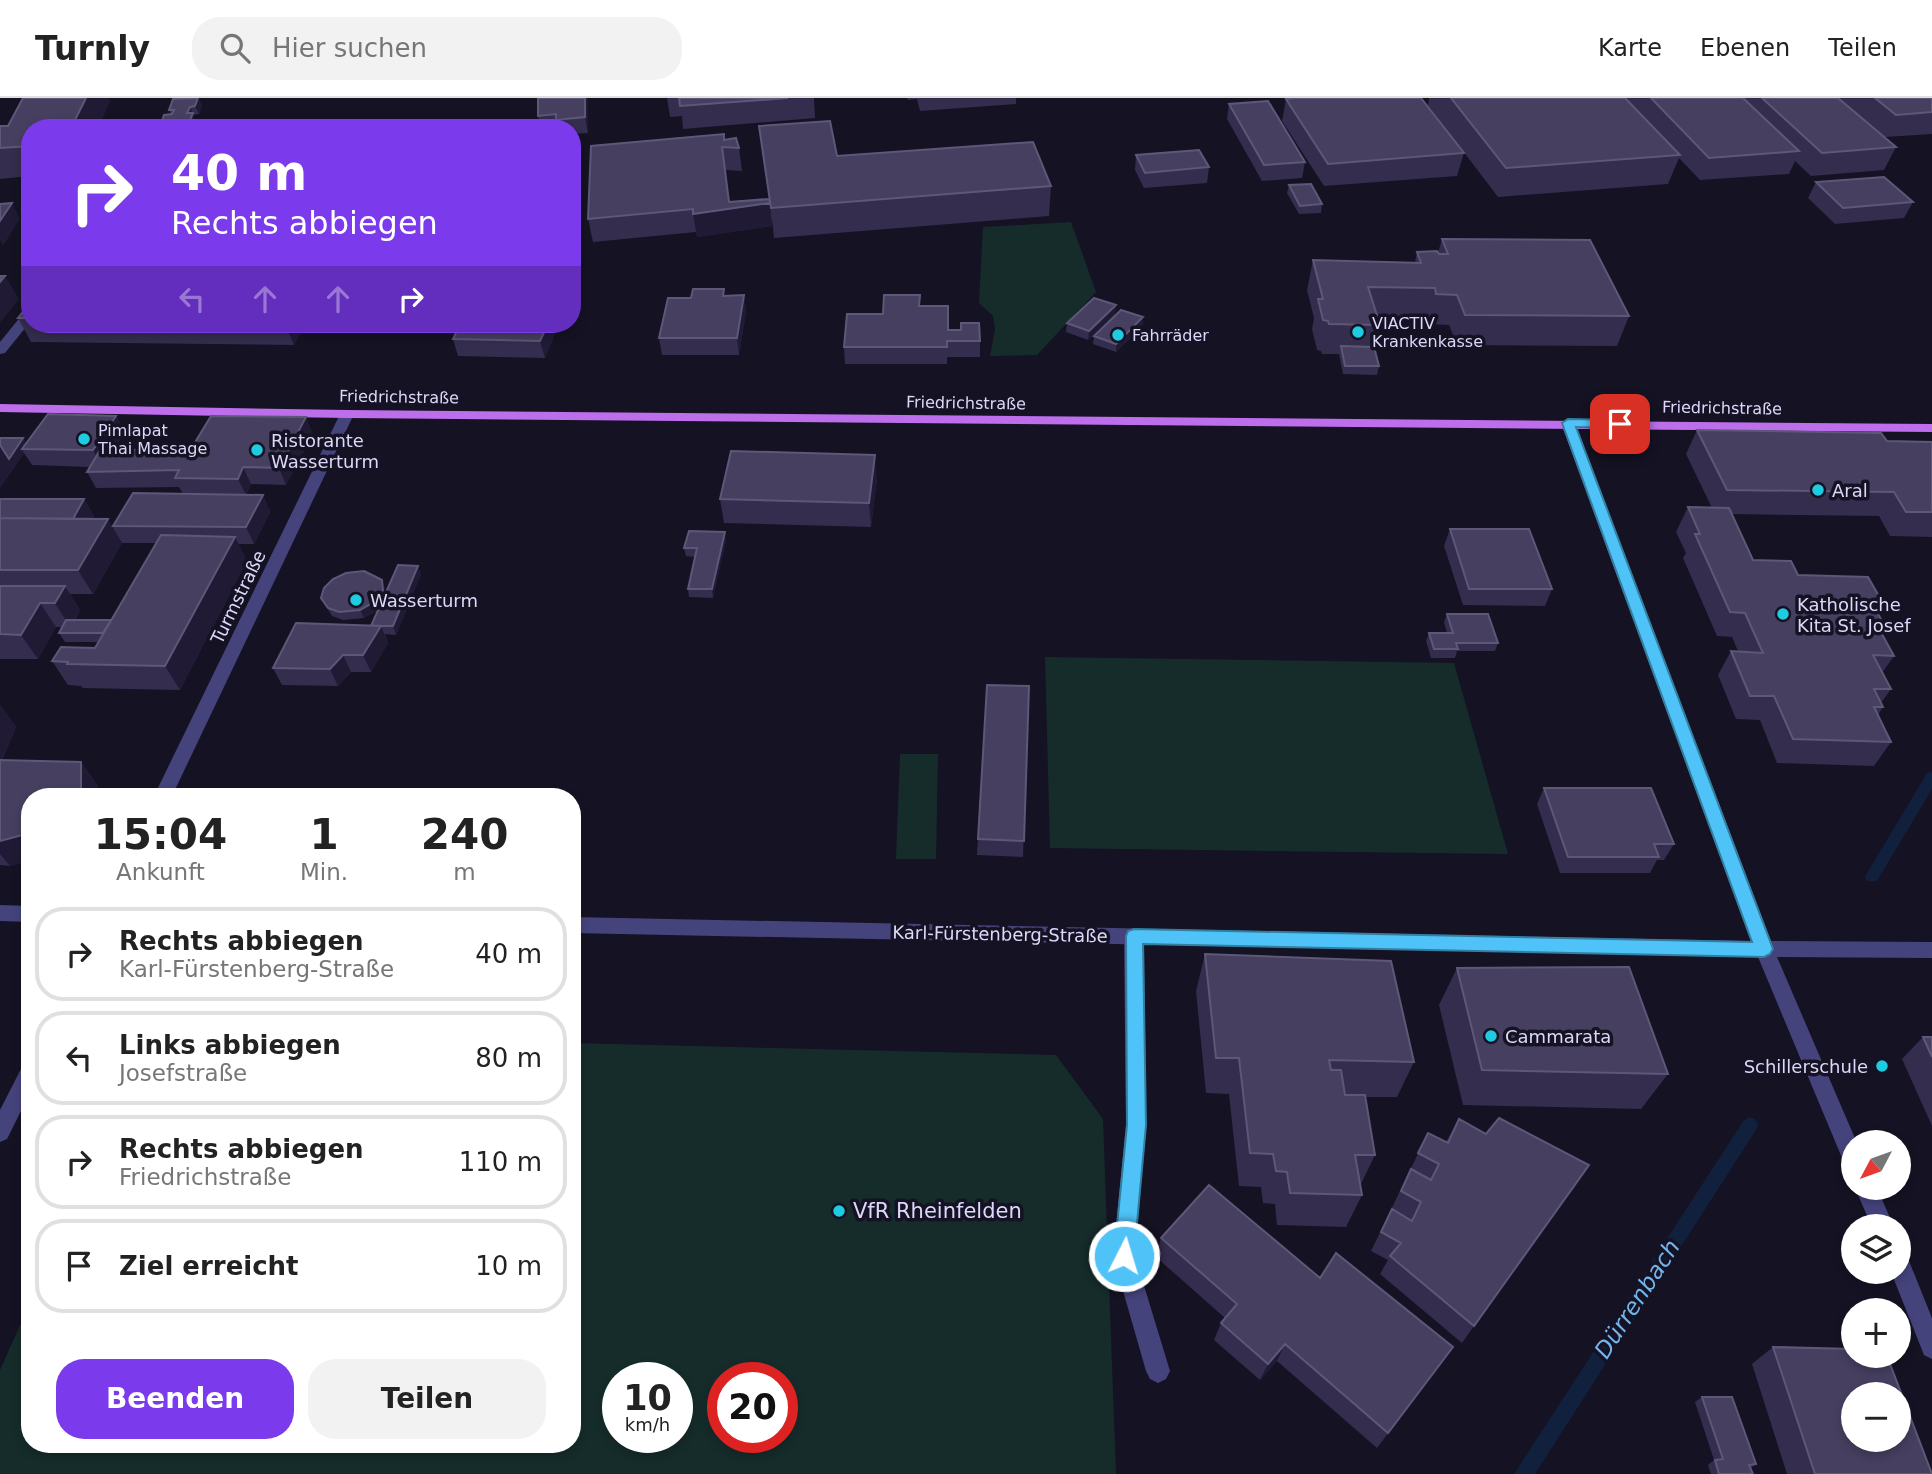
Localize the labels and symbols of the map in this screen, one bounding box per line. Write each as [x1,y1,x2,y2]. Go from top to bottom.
place label: VIACTIV Krankenkasse [1372,314,1483,351]
marker: VIACTIV Krankenkasse [1350,324,1366,340]
place label: Fahrräder [1132,326,1209,345]
marker: Fahrräder [1110,327,1126,343]
street label: Friedrichstraße [339,386,459,408]
street label: Friedrichstraße [906,392,1026,414]
pin [1590,394,1650,454]
street label: Friedrichstraße [1662,397,1782,419]
place label: Pimlapat Thai Massage [97,421,207,458]
place label: Ristorante Wasserturm [271,430,379,472]
marker: Pimlapat Thai Massage [76,431,92,447]
marker: Ristorante Wasserturm [249,442,265,458]
place label: Aral [1832,480,1868,501]
marker: Aral [1810,482,1826,498]
street label: Turmstraße [206,547,270,648]
place label: Wasserturm [370,590,478,611]
marker: Wasserturm [348,592,364,608]
place label: Katholische Kita St. Josef [1797,594,1911,636]
marker: Katholische Kita St. Josef [1775,606,1791,622]
street label: Karl-Fürstenberg-Straße [892,922,1108,946]
place label: Cammarata [1505,1026,1611,1047]
marker: Cammarata [1483,1028,1499,1044]
place label: Schillerschule [1744,1056,1868,1077]
marker: Schillerschule [1874,1058,1890,1074]
north arrow [1841,1130,1911,1200]
place label: VfR Rheinfelden [853,1199,1022,1223]
marker: VfR Rheinfelden [831,1203,847,1219]
position arrow [1087,1219,1161,1293]
water label: Dürrenbach [1589,1235,1685,1363]
speed limit sign: 20 [707,1362,798,1453]

